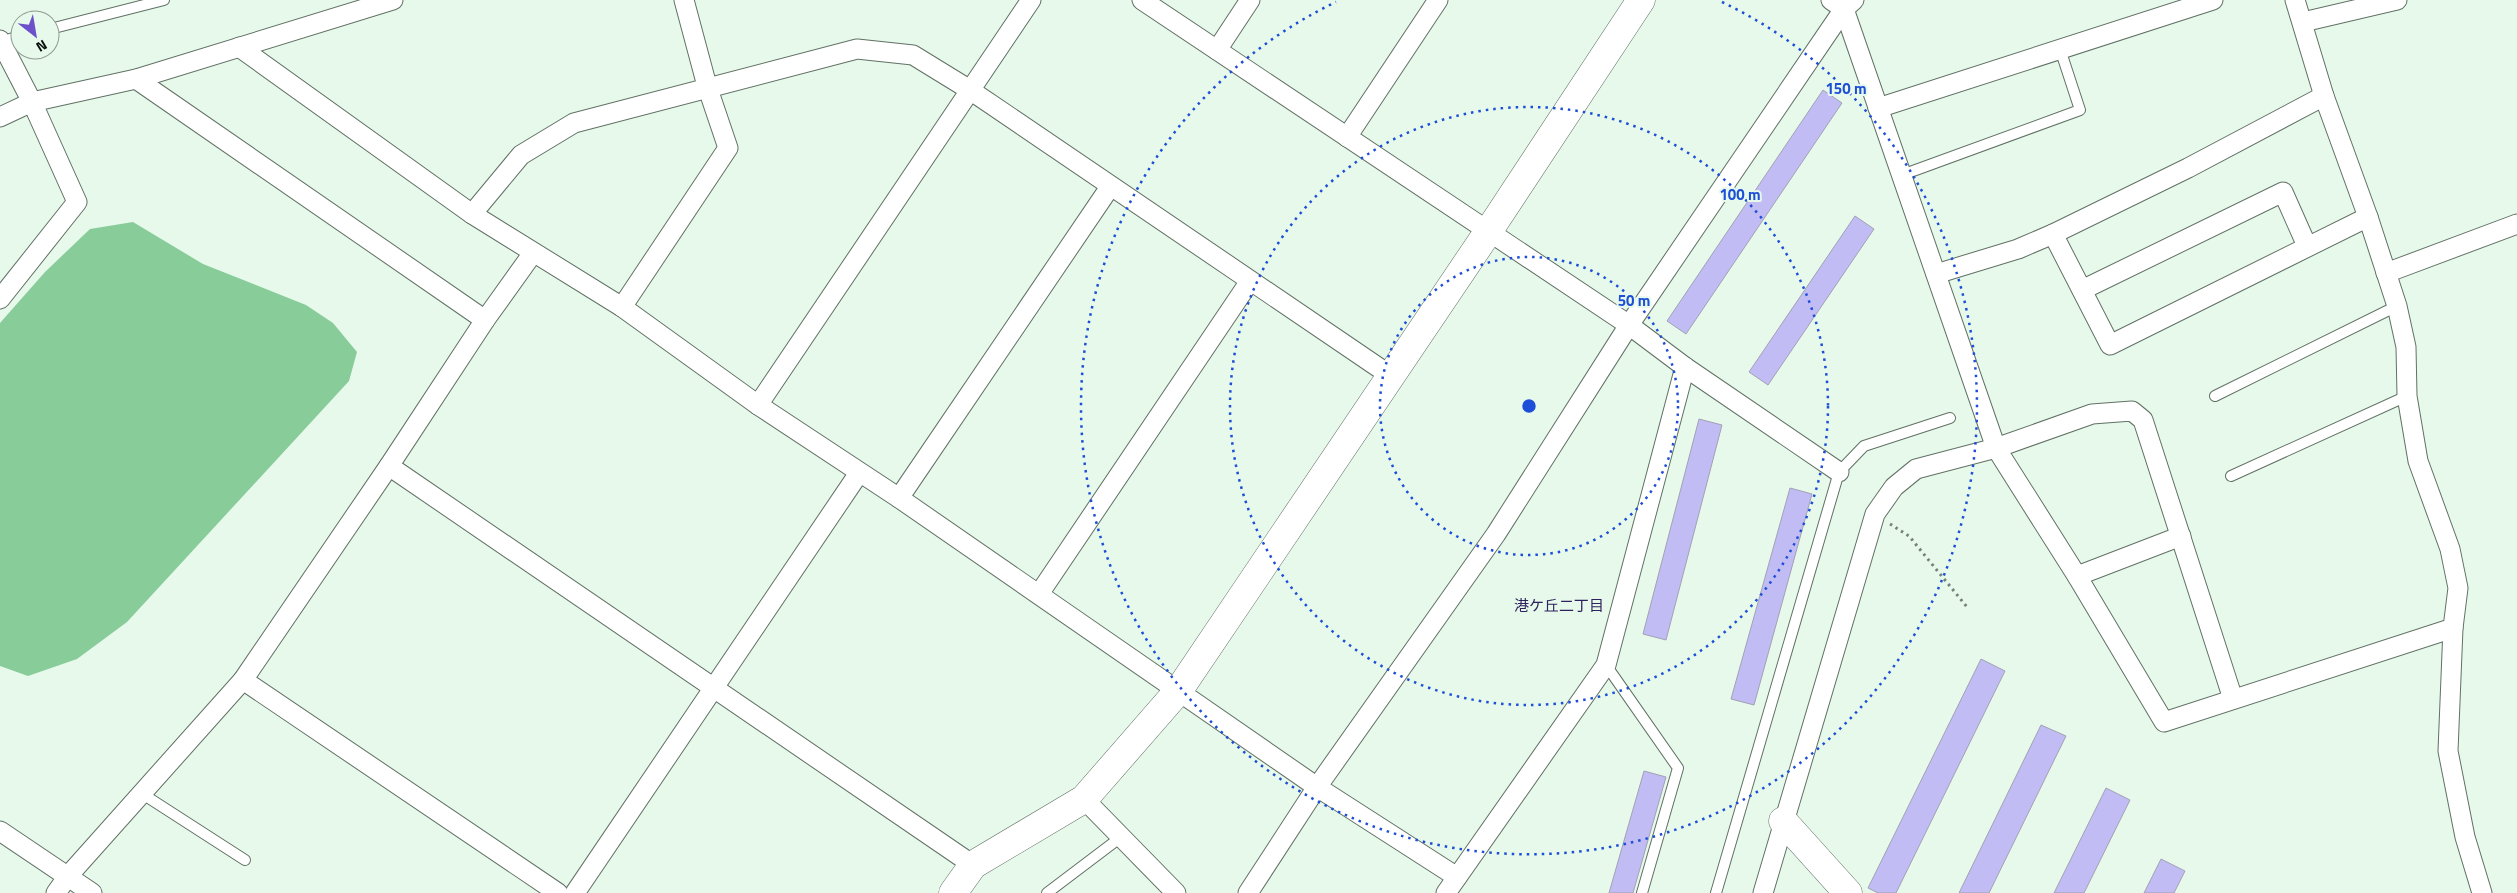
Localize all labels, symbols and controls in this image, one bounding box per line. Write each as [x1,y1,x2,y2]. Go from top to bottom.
north arrow [10,10,60,60]
text: N [32,35,52,58]
text: 150 m [1825,77,1867,100]
text: 100 m [1719,183,1761,206]
text: 50 m [1618,289,1650,312]
centre of rings [1520,397,1538,415]
district label: 港ケ丘二丁目 [1514,594,1604,617]

